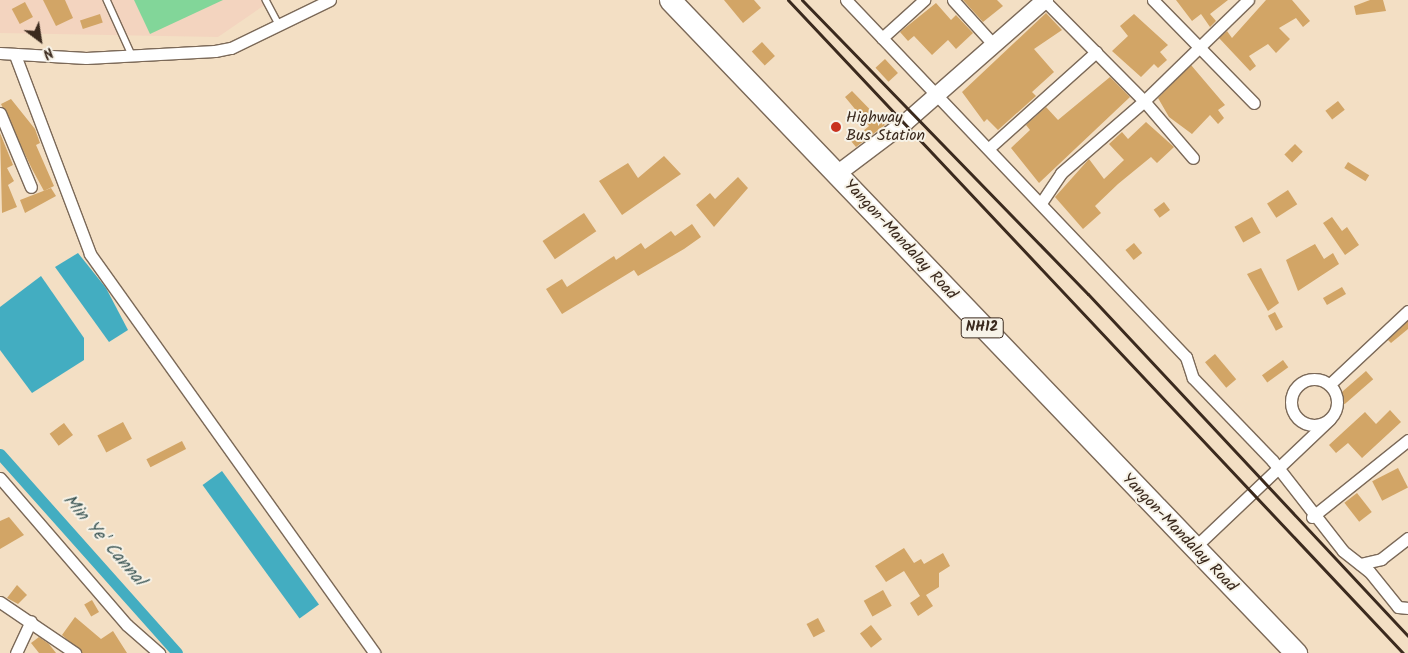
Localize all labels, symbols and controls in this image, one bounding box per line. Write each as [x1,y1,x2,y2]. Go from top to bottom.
north arrow [15,15,65,65]
text: N [38,41,57,65]
place label: Highway Bus Station [846,108,925,146]
marker: Highway Bus Station [830,121,842,133]
street label: Yangon-Mandalay Road [839,176,961,304]
road number: NH12 [960,316,1004,340]
street label: Yangon-Mandalay Road [1117,470,1241,596]
water label: Min Ye' Cannal [57,491,149,591]

